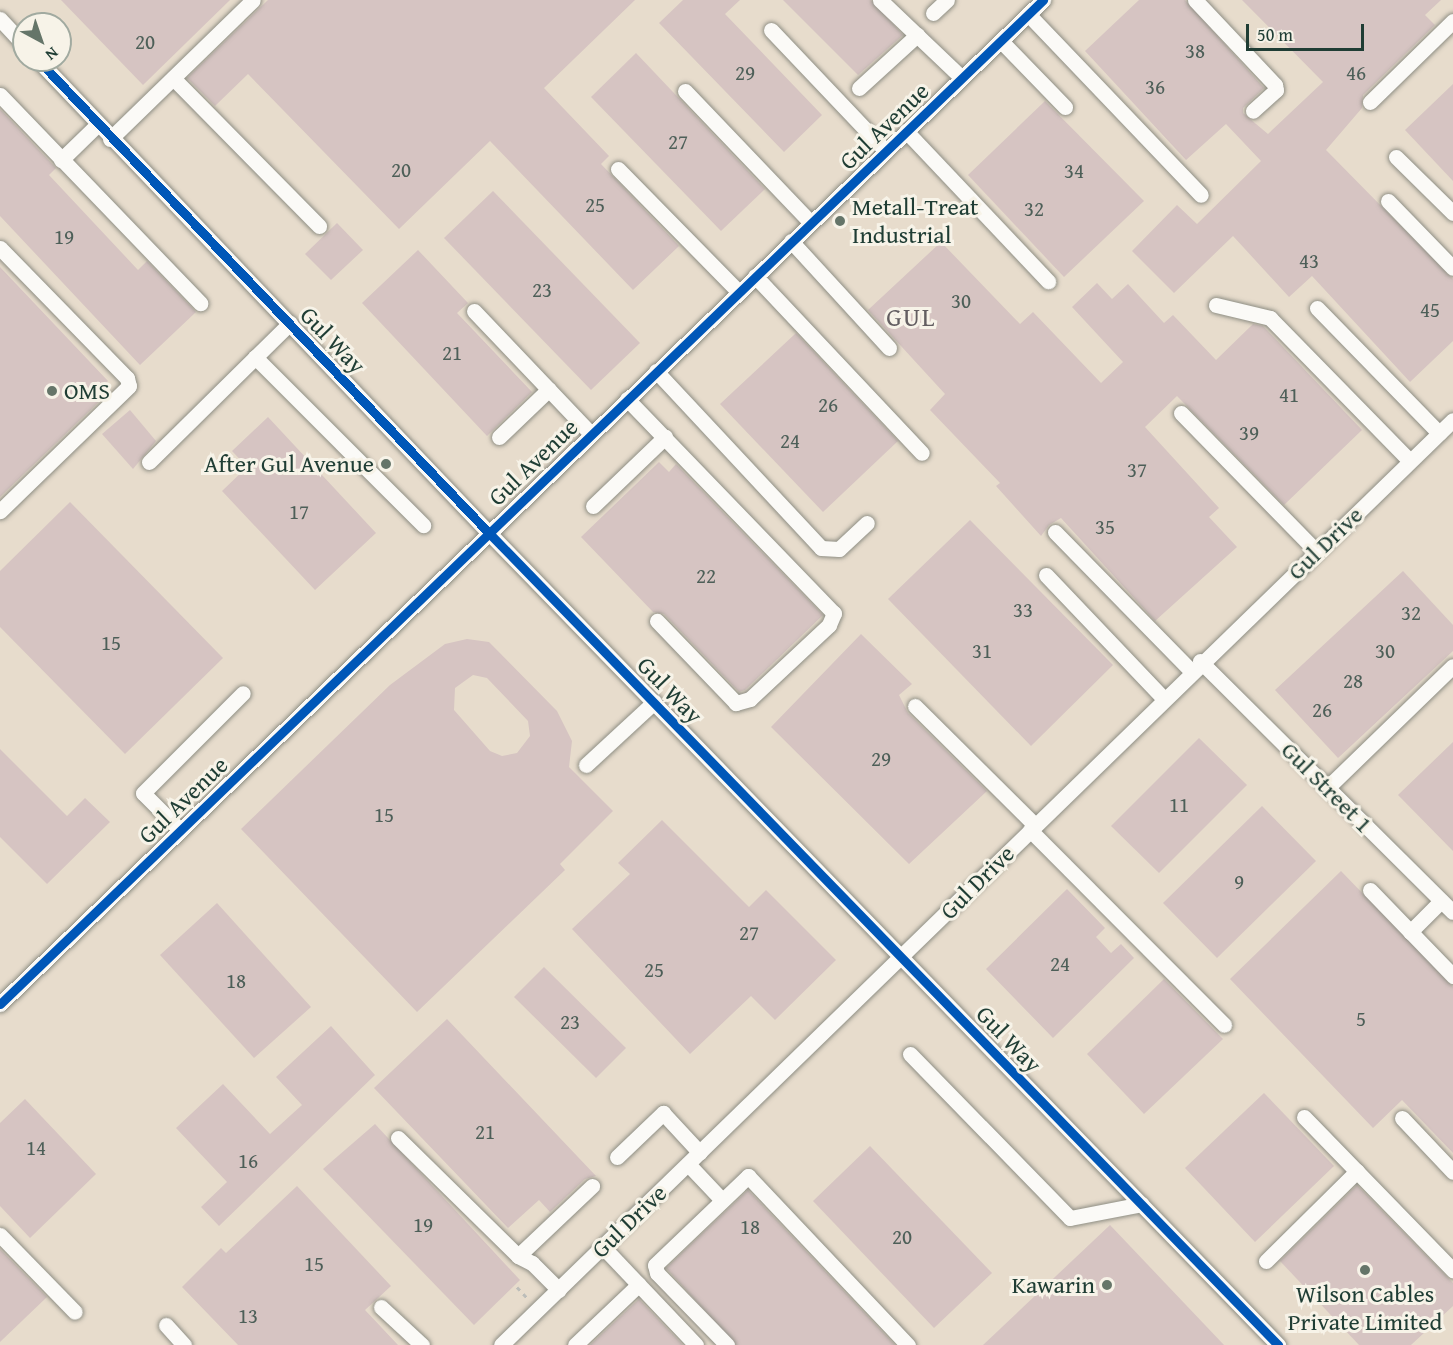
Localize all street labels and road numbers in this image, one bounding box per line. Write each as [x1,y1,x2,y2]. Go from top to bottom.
street label: Gul Avenue [833,76,935,176]
street label: Gul Way [294,301,372,379]
street label: Gul Avenue [482,412,584,512]
street label: Gul Drive [1282,500,1368,586]
street label: Gul Way [631,651,709,729]
street label: Gul Street 1 [1276,736,1378,838]
street label: Gul Avenue [132,750,234,850]
street label: Gul Drive [934,839,1020,925]
street label: Gul Way [970,1000,1048,1078]
street label: Gul Drive [586,1178,672,1264]

